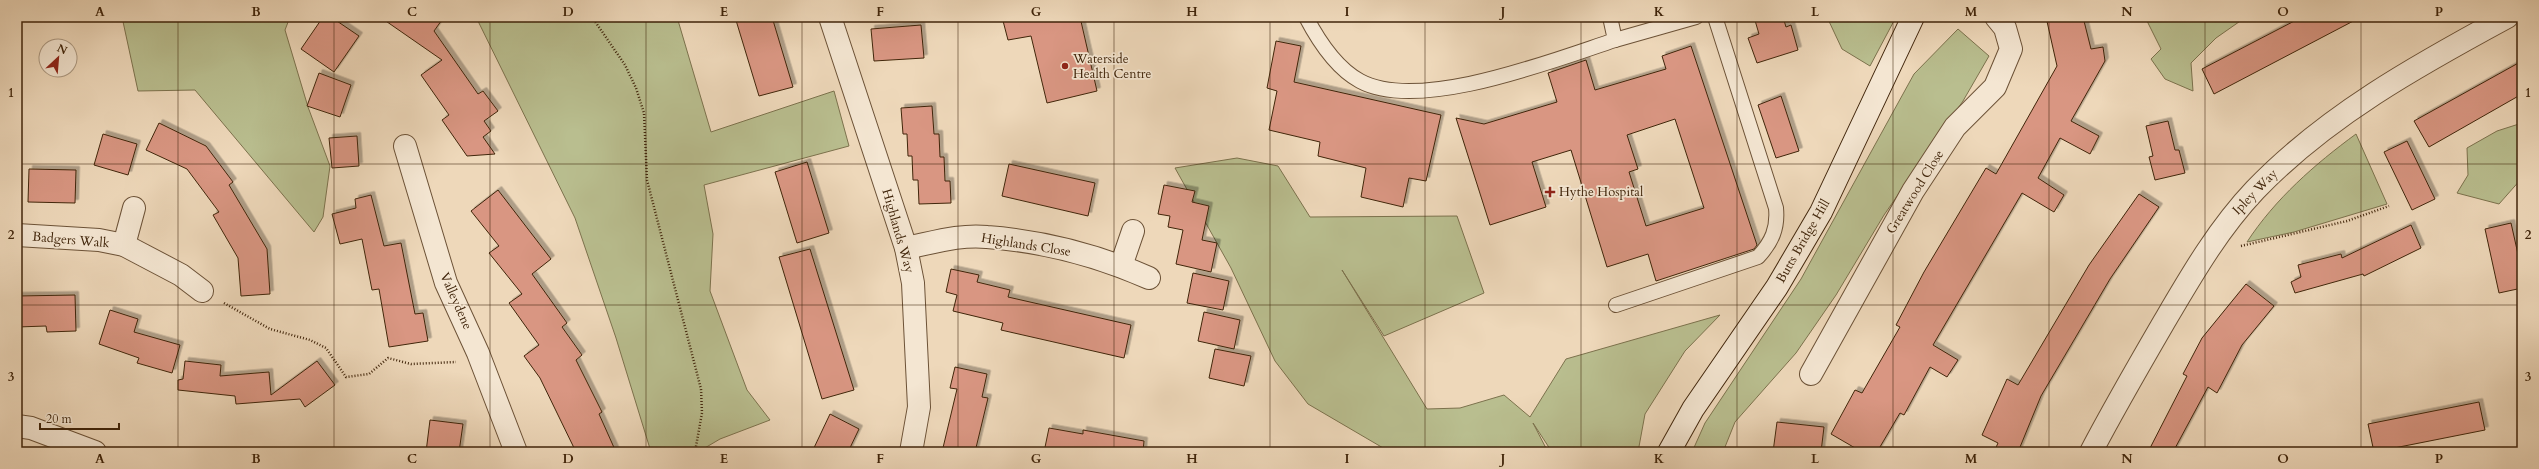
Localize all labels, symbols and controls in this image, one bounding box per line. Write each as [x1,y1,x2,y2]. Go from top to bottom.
text: A [95,3,105,21]
text: B [251,3,261,21]
text: C [407,3,417,21]
text: D [562,3,574,21]
text: E [720,3,728,21]
text: F [876,3,884,21]
text: G [1031,3,1042,21]
text: H [1186,3,1198,21]
text: I [1344,3,1350,21]
text: J [1499,3,1506,21]
text: K [1654,3,1665,21]
text: L [1811,3,1820,21]
text: M [1965,3,1978,21]
text: N [2121,3,2133,21]
text: O [2277,3,2289,21]
text: P [2435,3,2443,21]
north arrow [38,38,78,78]
text: N [55,41,70,58]
place label: Waterside Health Centre [1072,50,1152,83]
marker: Waterside Health Centre [1060,61,1070,71]
text: 1 [8,84,14,102]
text: 1 [2525,84,2531,102]
street label: Greatwood Close [1882,146,1948,238]
street label: Ipley Way [2228,165,2282,219]
place label: Hythe Hospital [1559,183,1644,201]
marker: Hythe Hospital [1544,186,1556,198]
street label: Highlands Way [877,187,919,275]
street label: Butts Bridge Hill [1772,195,1835,286]
text: 2 [8,226,15,244]
text: 2 [2525,226,2532,244]
street label: Badgers Walk [32,228,110,252]
street label: Highlands Close [980,229,1072,261]
street label: Valleydene [435,270,477,332]
text: 3 [8,368,15,386]
text: 3 [2525,368,2532,386]
scale bar [40,405,119,431]
text: 20 m [46,411,73,427]
text: A [95,450,105,468]
text: B [251,450,261,468]
text: C [407,450,417,468]
text: D [562,450,574,468]
text: E [720,450,728,468]
text: F [876,450,884,468]
text: G [1031,450,1042,468]
text: H [1186,450,1198,468]
text: I [1344,450,1350,468]
text: J [1499,450,1506,468]
text: K [1654,450,1665,468]
text: L [1811,450,1820,468]
text: M [1965,450,1978,468]
text: N [2121,450,2133,468]
text: O [2277,450,2289,468]
text: P [2435,450,2443,468]

